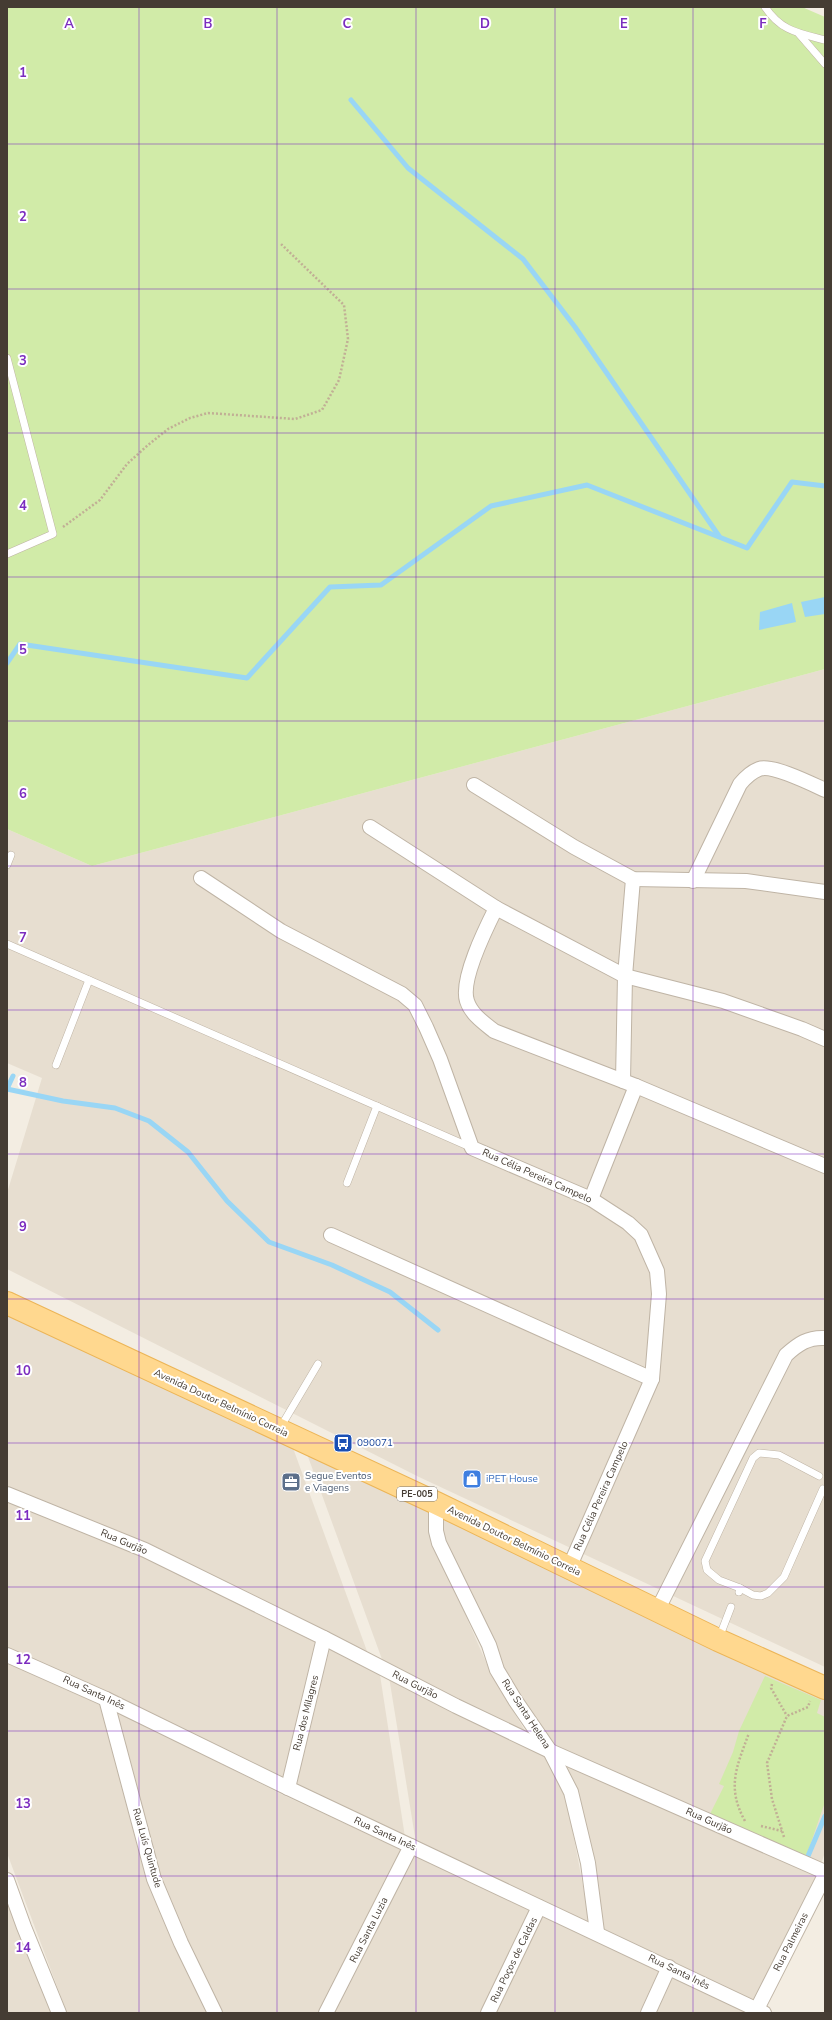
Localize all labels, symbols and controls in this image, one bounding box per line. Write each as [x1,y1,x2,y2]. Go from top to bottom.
text: A [64,15,74,33]
text: B [204,15,213,33]
text: C [343,15,352,33]
text: D [480,15,490,33]
text: E [620,15,628,33]
text: F [759,15,767,33]
text: 1 [19,64,27,82]
text: 2 [19,208,27,226]
text: 3 [19,352,27,370]
text: 4 [19,497,27,515]
text: 5 [19,641,27,659]
text: 6 [19,785,27,803]
text: 7 [19,929,27,947]
text: 8 [19,1074,27,1092]
street label: Rua Célia Pereira Campelo [480,1145,595,1207]
text: 9 [19,1218,27,1236]
text: 10 [15,1362,31,1380]
street label: Avenida Doutor Belmínio Correia [151,1366,291,1440]
bus stop icon: 090071 [332,1432,354,1454]
place label: 090071 [357,1436,393,1450]
street label: Rua Célia Pereira Campelo [570,1438,632,1553]
shop icon: iPET House [461,1468,483,1490]
place label: Segue Eventos e Viagens [305,1469,372,1495]
office icon: Segue Eventos e Viagens [280,1471,302,1493]
place label: iPET House [486,1472,538,1486]
road number: PE-005 [397,1487,437,1501]
street label: Avenida Doutor Belmínio Correia [445,1503,583,1579]
text: 11 [15,1507,31,1525]
street label: Rua Gurjão [98,1526,150,1558]
text: 12 [15,1651,31,1669]
street label: Rua Gurjão [390,1667,441,1703]
street label: Rua Santa Inês [61,1672,128,1714]
street label: Rua dos Milagres [290,1673,322,1752]
street label: Rua Santa Helena [498,1676,554,1752]
text: 13 [15,1795,31,1813]
street label: Rua Gurjão [683,1804,735,1838]
street label: Rua Luís Quintude [129,1806,165,1890]
street label: Rua Santa Inês [352,1813,419,1855]
street label: Rua Santa Luzia [346,1895,392,1965]
street label: Rua Palmeiras [770,1910,812,1974]
street label: Rua Poços de Caldas [487,1915,541,2005]
text: 14 [15,1939,31,1957]
street label: Rua Santa Inês [646,1951,712,1993]

